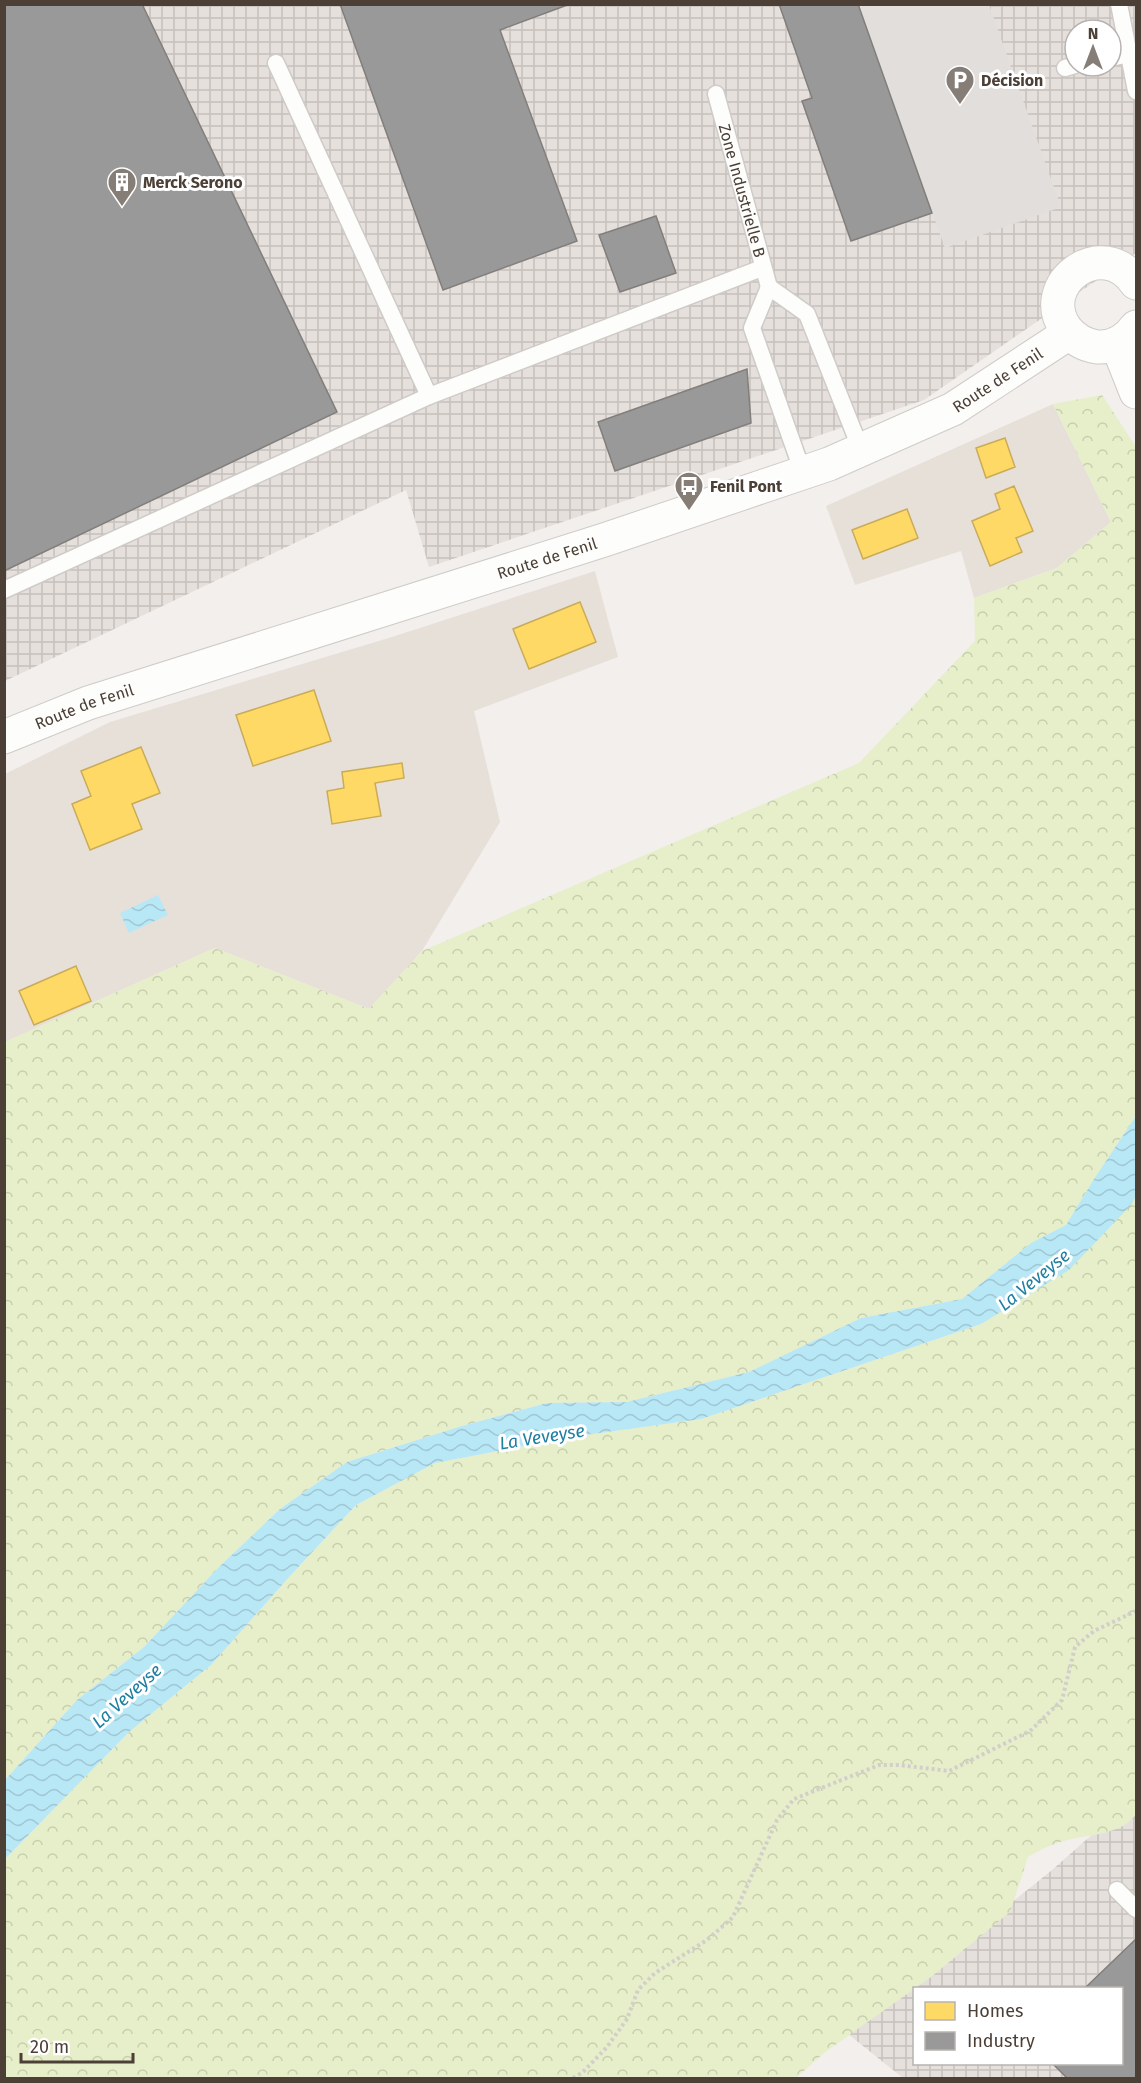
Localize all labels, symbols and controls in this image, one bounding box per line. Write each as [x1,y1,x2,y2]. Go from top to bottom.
north arrow [1063,18,1123,78]
text: N [1088,24,1098,43]
parking icon: Décision [944,64,976,106]
place label: Décision [981,71,1043,90]
street label: Zone Industrielle B [715,122,770,259]
building icon: Merck Serono [106,166,138,208]
place label: Merck Serono [143,173,242,192]
street label: Route de Fenil [949,343,1046,416]
bus stop icon: Fenil Pont [673,470,705,512]
place label: Fenil Pont [710,477,783,496]
street label: Route de Fenil [495,533,600,583]
street label: Route de Fenil [32,680,136,733]
water label: La Veveyse [994,1244,1074,1316]
water label: La Veveyse [498,1419,586,1455]
water label: La Veveyse [88,1659,166,1733]
legend [913,1987,1123,2065]
text: Homes [967,2000,1023,2022]
scale bar [21,2026,134,2064]
text: Industry [967,2030,1035,2052]
text: 20 m [30,2036,69,2058]

